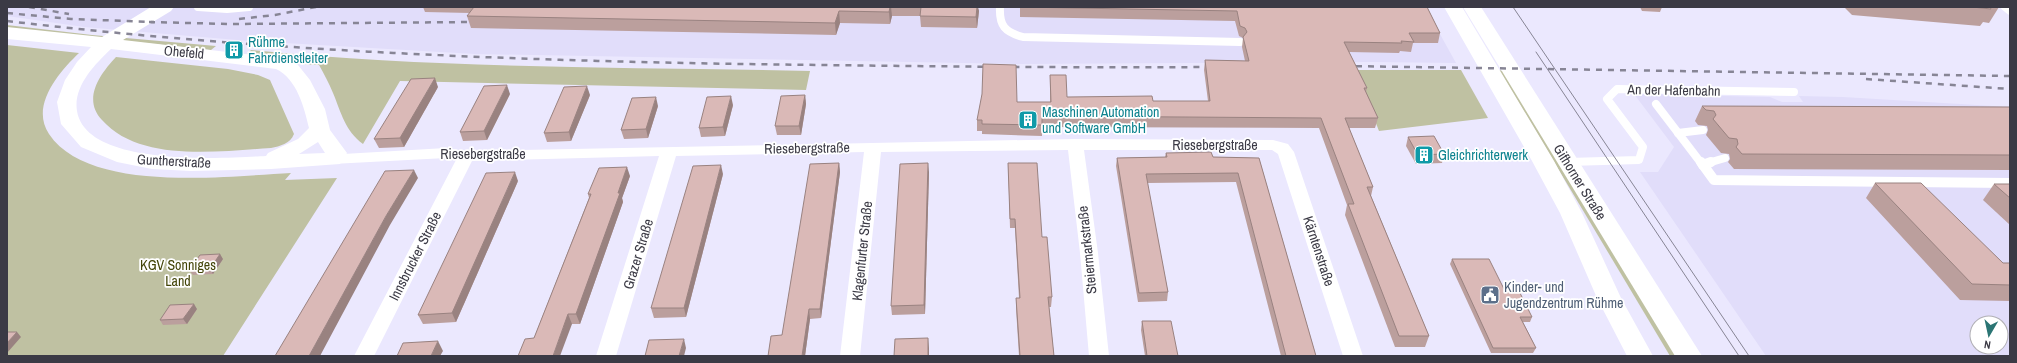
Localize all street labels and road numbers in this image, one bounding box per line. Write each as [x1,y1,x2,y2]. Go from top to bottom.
street label: Ohefeld [163,41,205,63]
street label: An der Hafenbahn [1626,80,1721,100]
street label: Riesebergstraße [1172,136,1258,154]
street label: Riesebergstraße [764,138,850,158]
street label: Gifhorner Straße [1550,141,1610,223]
street label: Riesebergstraße [440,145,526,163]
street label: Guntherstraße [137,150,211,172]
street label: Klagenfurter Straße [848,200,876,302]
street label: Steiermarkstraße [1073,205,1101,295]
street label: Innsbrucker Straße [385,208,445,304]
street label: Kärntenstraße [1299,214,1339,288]
street label: Grazer Straße [619,217,657,291]

